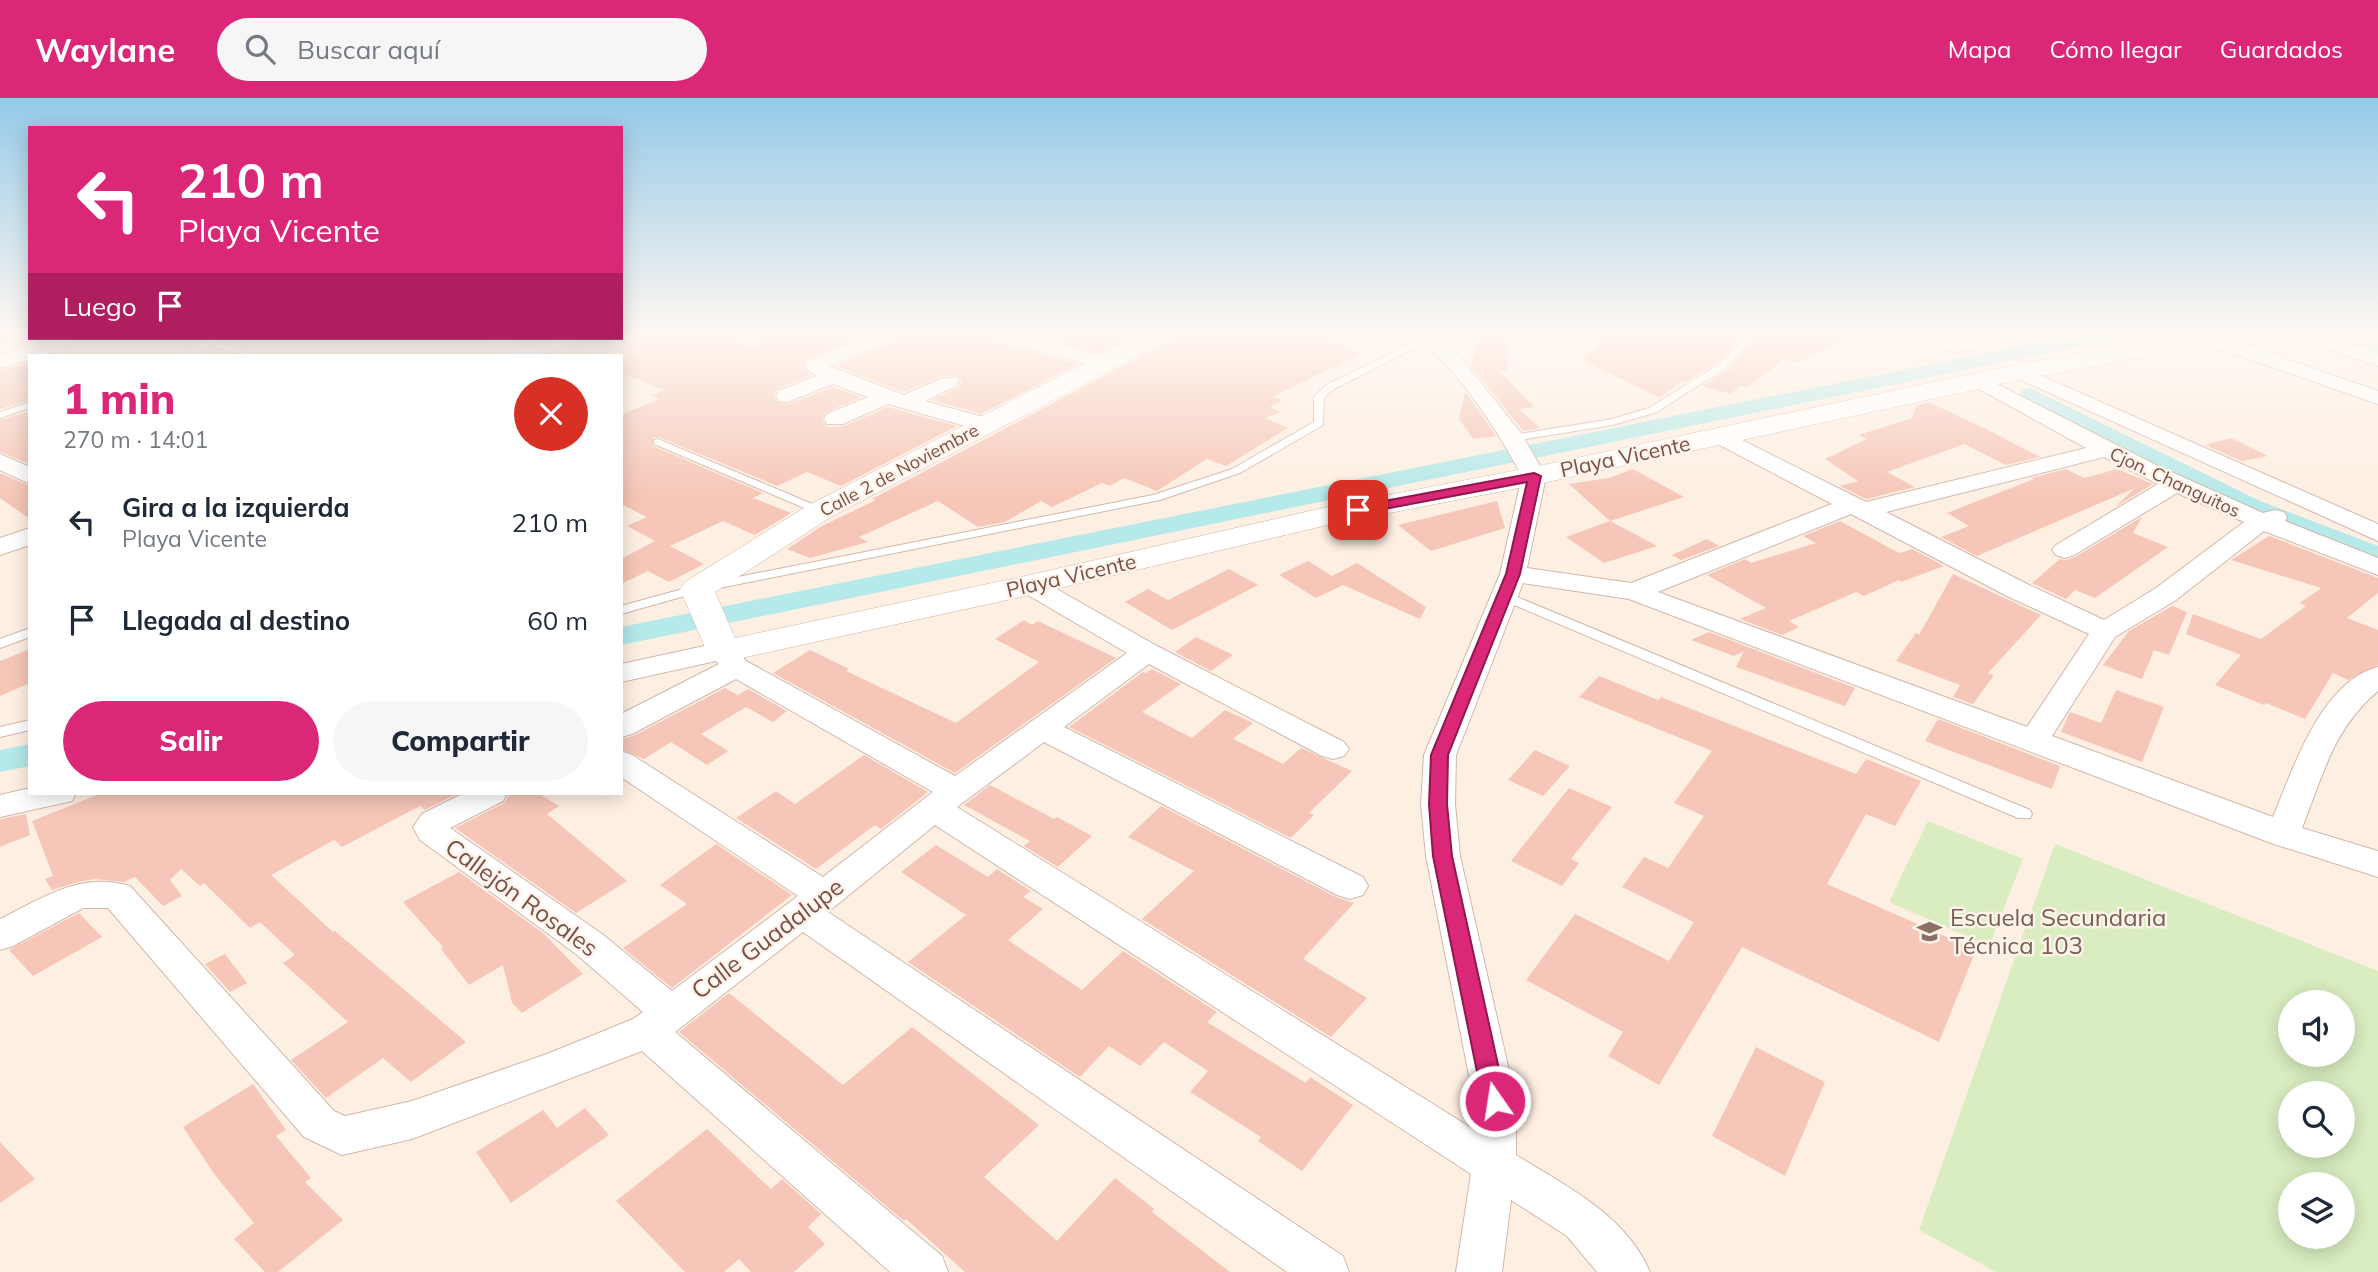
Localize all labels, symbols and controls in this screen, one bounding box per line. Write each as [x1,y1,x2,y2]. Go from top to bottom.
search box [217,18,707,81]
text: Waylane [35,29,175,70]
icon: search [241,30,279,68]
text: Buscar aquí [297,33,440,66]
text: Mapa [1948,34,2011,64]
text: Cómo llegar [2049,34,2182,64]
text: Guardados [2220,34,2343,64]
text: 210 m [178,149,324,210]
icon: left [63,154,154,245]
text: Playa Vicente [178,210,380,250]
icon: arrive [151,287,189,325]
text: Luego [63,290,137,323]
text: 1 min [63,372,176,425]
button: close [514,377,588,451]
street label: Calle 2 de Noviembre [816,418,982,522]
text: 270 m · 14:01 [63,425,208,454]
street label: Playa Vicente [1558,430,1692,482]
street label: Cjon. Changuitos [2106,442,2244,522]
pin [1328,480,1388,540]
text: Gira a la izquierda [122,491,350,524]
icon: arrive [1339,491,1377,529]
icon: left [63,503,101,541]
text: 210 m [512,506,588,539]
text: Playa Vicente [122,524,267,553]
street label: Playa Vicente [1004,547,1138,603]
icon: arrive [63,601,101,639]
text: Llegada al destino [122,604,350,637]
text: 60 m [527,604,588,637]
button: Salir [63,701,319,781]
button: Compartir [333,701,588,781]
street label: Callejón Rosales [440,831,604,963]
street label: Calle Guadalupe [685,871,849,1005]
place label: Escuela Secundaria Técnica 103 [1950,902,2166,960]
school or university icon: Escuela Secundaria Técnica 103 [1916,917,1944,945]
map controls [2278,990,2355,1249]
button: sound [2278,990,2355,1067]
position arrow [1458,1064,1532,1138]
button: search [2278,1081,2355,1158]
button: layers [2278,1172,2355,1249]

